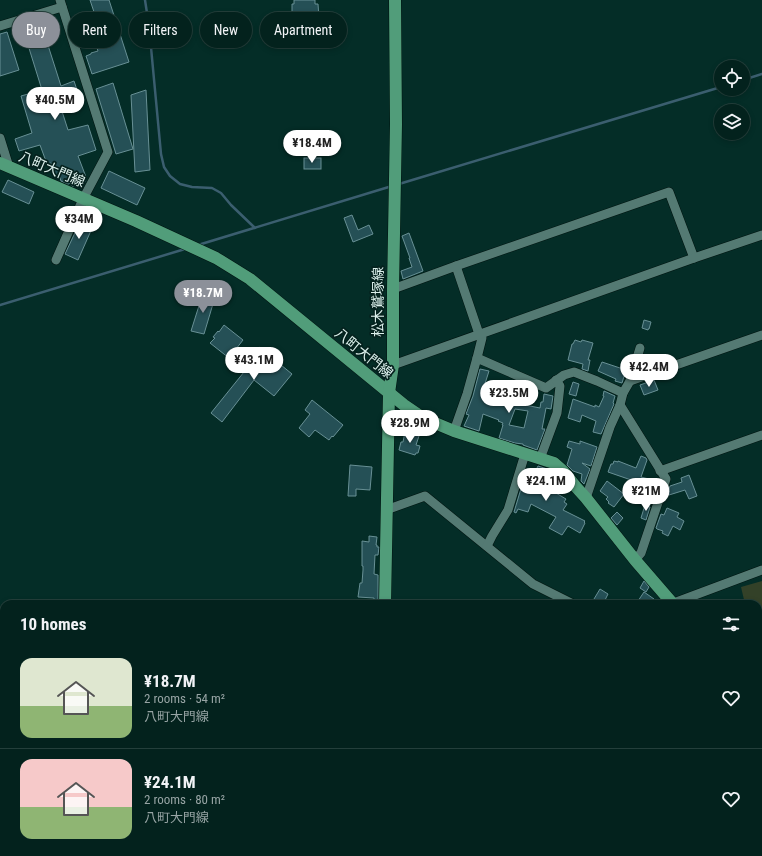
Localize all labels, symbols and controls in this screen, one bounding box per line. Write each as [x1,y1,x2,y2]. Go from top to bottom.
chip: Buy [12,12,60,48]
chip: Rent [68,12,121,48]
chip: Filters [129,12,192,48]
chip: New [200,12,252,48]
chip: Apartment [260,12,347,48]
map controls [714,60,750,140]
button: locate [714,60,750,96]
pin: ¥40.5M [22,87,88,121]
text: ¥40.5M [35,92,75,107]
button: layers [714,104,750,140]
pin: ¥18.4M [279,130,345,164]
text: ¥18.4M [292,135,332,150]
street label: 八町大門線 [17,148,87,190]
pin: ¥34M [55,206,103,240]
text: ¥34M [64,211,94,226]
street label: 松木鷲塚線 [370,267,386,337]
pin: ¥18.7M [170,280,236,314]
text: ¥18.7M [183,285,223,300]
street label: 八町大門線 [332,325,396,381]
pin: ¥43.1M [221,347,287,381]
text: ¥43.1M [234,352,274,367]
pin: ¥42.4M [616,354,682,388]
text: ¥42.4M [629,359,669,374]
pin: ¥23.5M [476,380,542,414]
text: ¥23.5M [489,385,529,400]
pin: ¥28.9M [377,410,443,444]
text: ¥28.9M [390,415,430,430]
pin: ¥24.1M [513,468,579,502]
text: ¥24.1M [526,473,566,488]
pin: ¥21M [622,478,670,512]
text: ¥21M [631,483,661,498]
icon: filters [720,613,742,635]
text: 10 homes [20,614,86,634]
text: ¥18.7M [144,671,196,691]
icon: home [52,674,100,722]
icon: heart [720,687,742,709]
text: 2 rooms · 54 m² [144,691,225,706]
text: 八町大門線 [144,709,209,724]
text: ¥24.1M [144,772,196,792]
icon: home [52,775,100,823]
icon: heart [720,788,742,810]
text: 2 rooms · 80 m² [144,792,225,807]
text: 八町大門線 [144,810,209,825]

